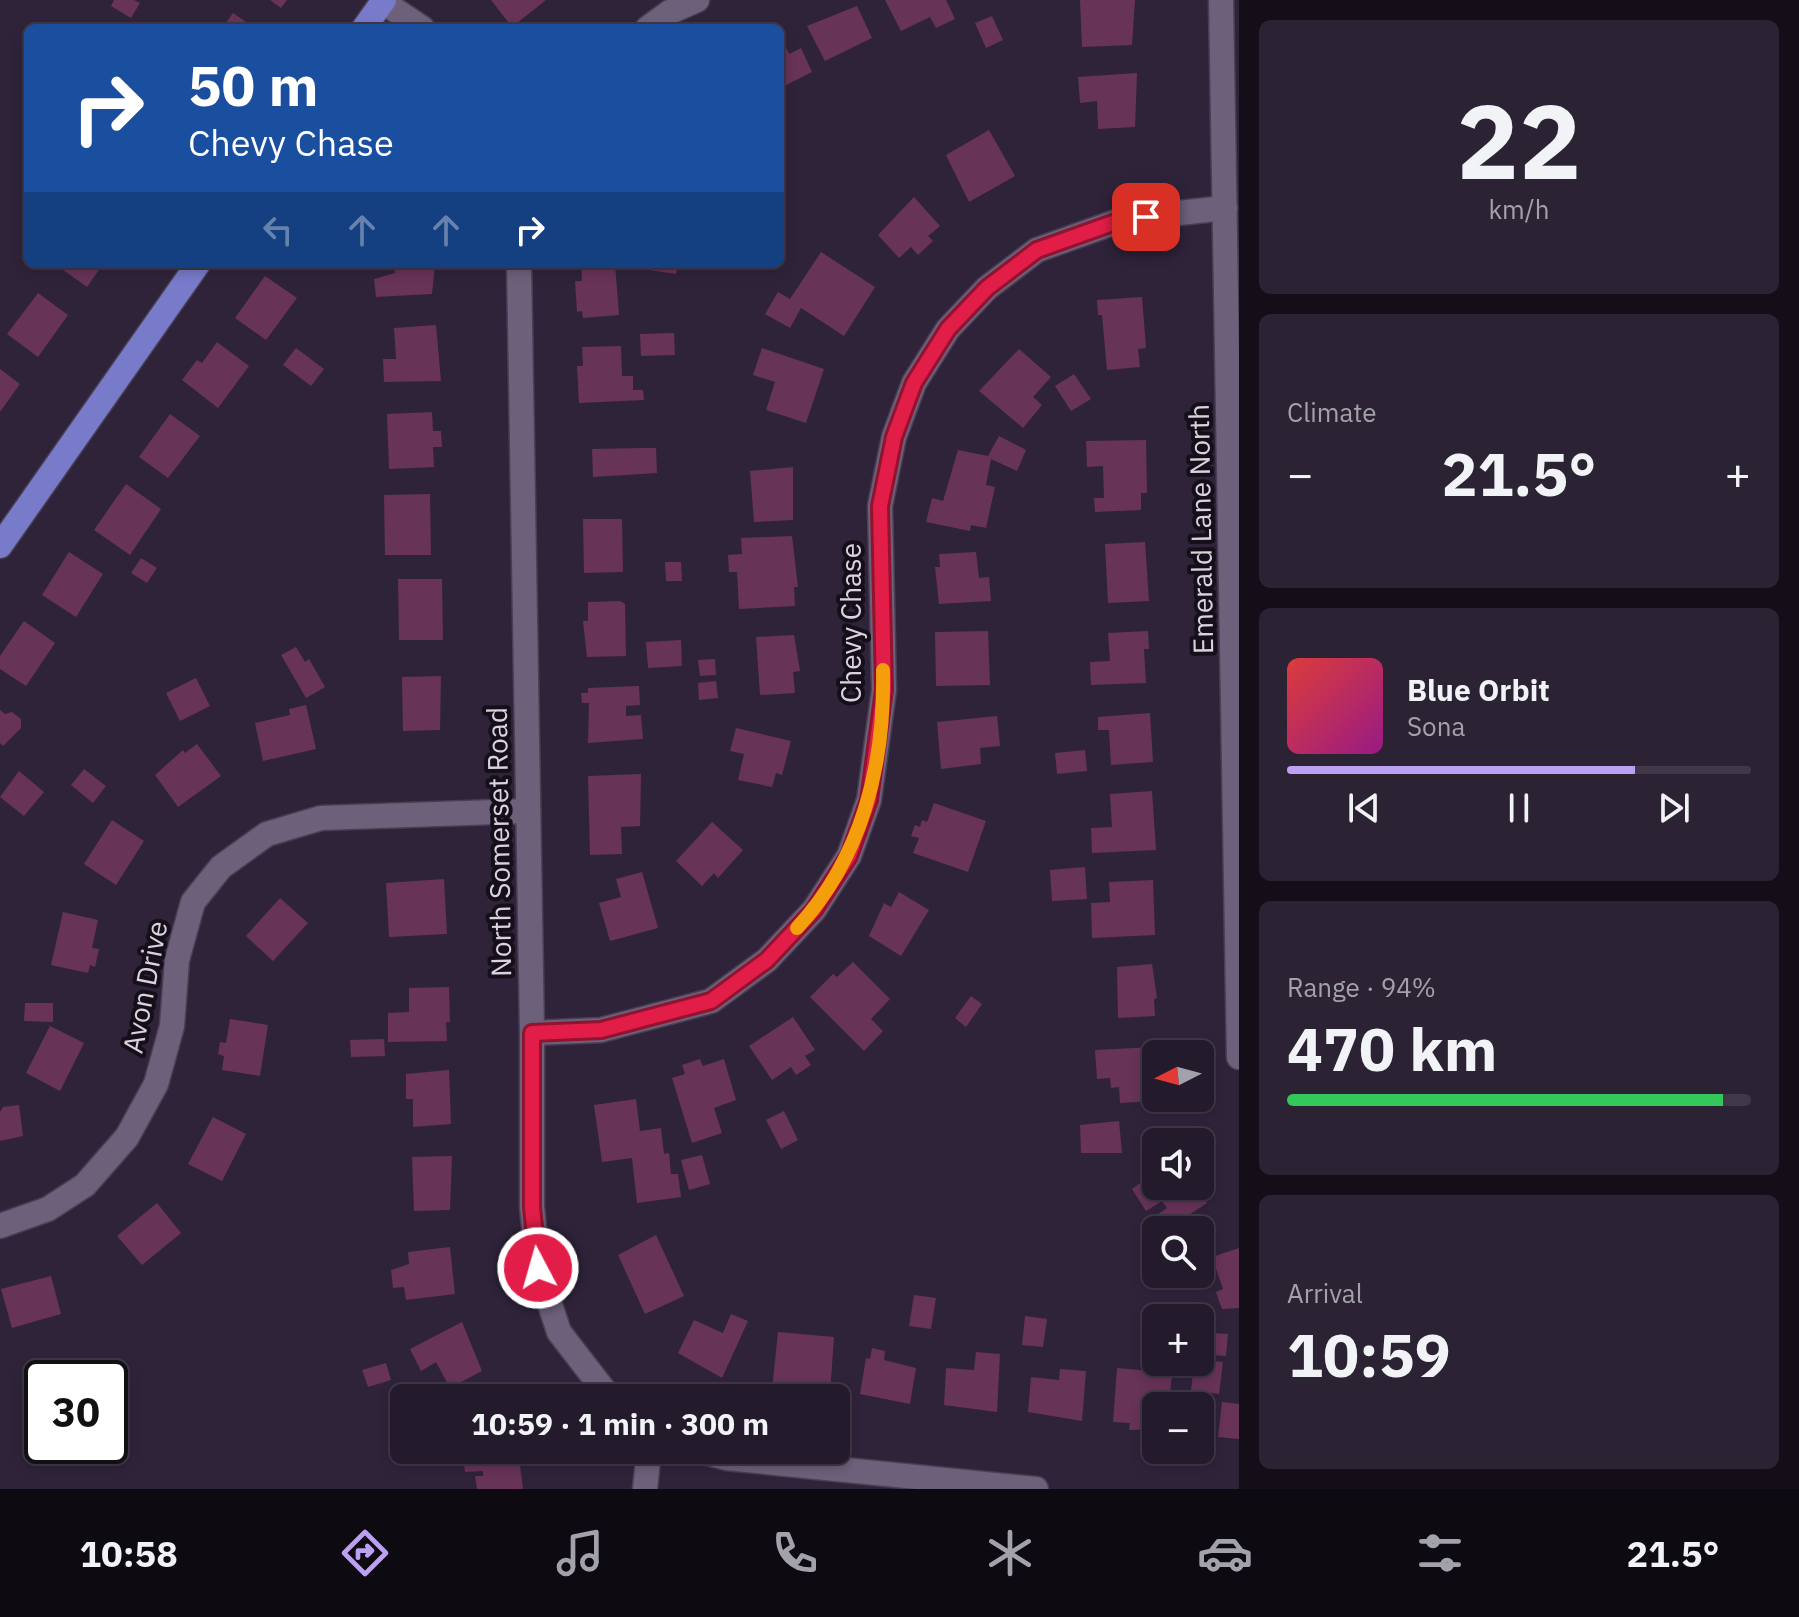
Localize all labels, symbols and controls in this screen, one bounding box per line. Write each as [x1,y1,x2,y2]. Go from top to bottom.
text: 50 m [188,49,318,121]
icon: right [56,56,160,160]
text: 22 [1457,72,1581,208]
text: Chevy Chase [188,119,394,166]
pin [1112,183,1180,251]
text: km/h [1488,192,1550,226]
icon: arrive [1124,195,1168,239]
icon: left [256,208,300,252]
icon: ahead [340,208,384,252]
icon: ahead [424,208,468,252]
icon: right [508,208,552,252]
text: Climate [1287,395,1377,429]
street label: Emerald Lane North [1180,404,1221,654]
text: 21.5° [1442,434,1596,513]
text: − [1287,445,1313,502]
text: + [1725,445,1751,502]
street label: Chevy Chase [832,543,869,703]
text: Blue Orbit [1407,670,1550,709]
street label: North Somerset Road [478,707,519,977]
text: Sona [1407,709,1465,743]
icon: previous [1342,786,1386,830]
icon: pause [1497,786,1541,830]
icon: next [1652,786,1696,830]
street label: Avon Drive [114,918,175,1056]
text: Range · 94% [1287,970,1436,1004]
text: 470 km [1287,1009,1497,1088]
north arrow [1142,1040,1214,1112]
map controls [1142,1040,1214,1464]
button: sound [1142,1128,1214,1200]
button: search [1142,1216,1214,1288]
position arrow [496,1226,580,1310]
text: Arrival [1287,1276,1363,1310]
button: + [1142,1304,1214,1376]
text: 10:59 [1287,1315,1451,1394]
speed limit sign: 30 [24,1360,128,1464]
button: − [1142,1392,1214,1464]
text: 10:59 · 1 min · 300 m [471,1404,769,1443]
icon: directions [337,1525,393,1581]
icon: music [552,1525,608,1581]
icon: phone [767,1525,823,1581]
icon: climate [982,1525,1038,1581]
icon: car [1197,1525,1253,1581]
icon: filters [1412,1525,1468,1581]
text: 10:58 [79,1530,178,1577]
text: 21.5° [1627,1530,1719,1577]

